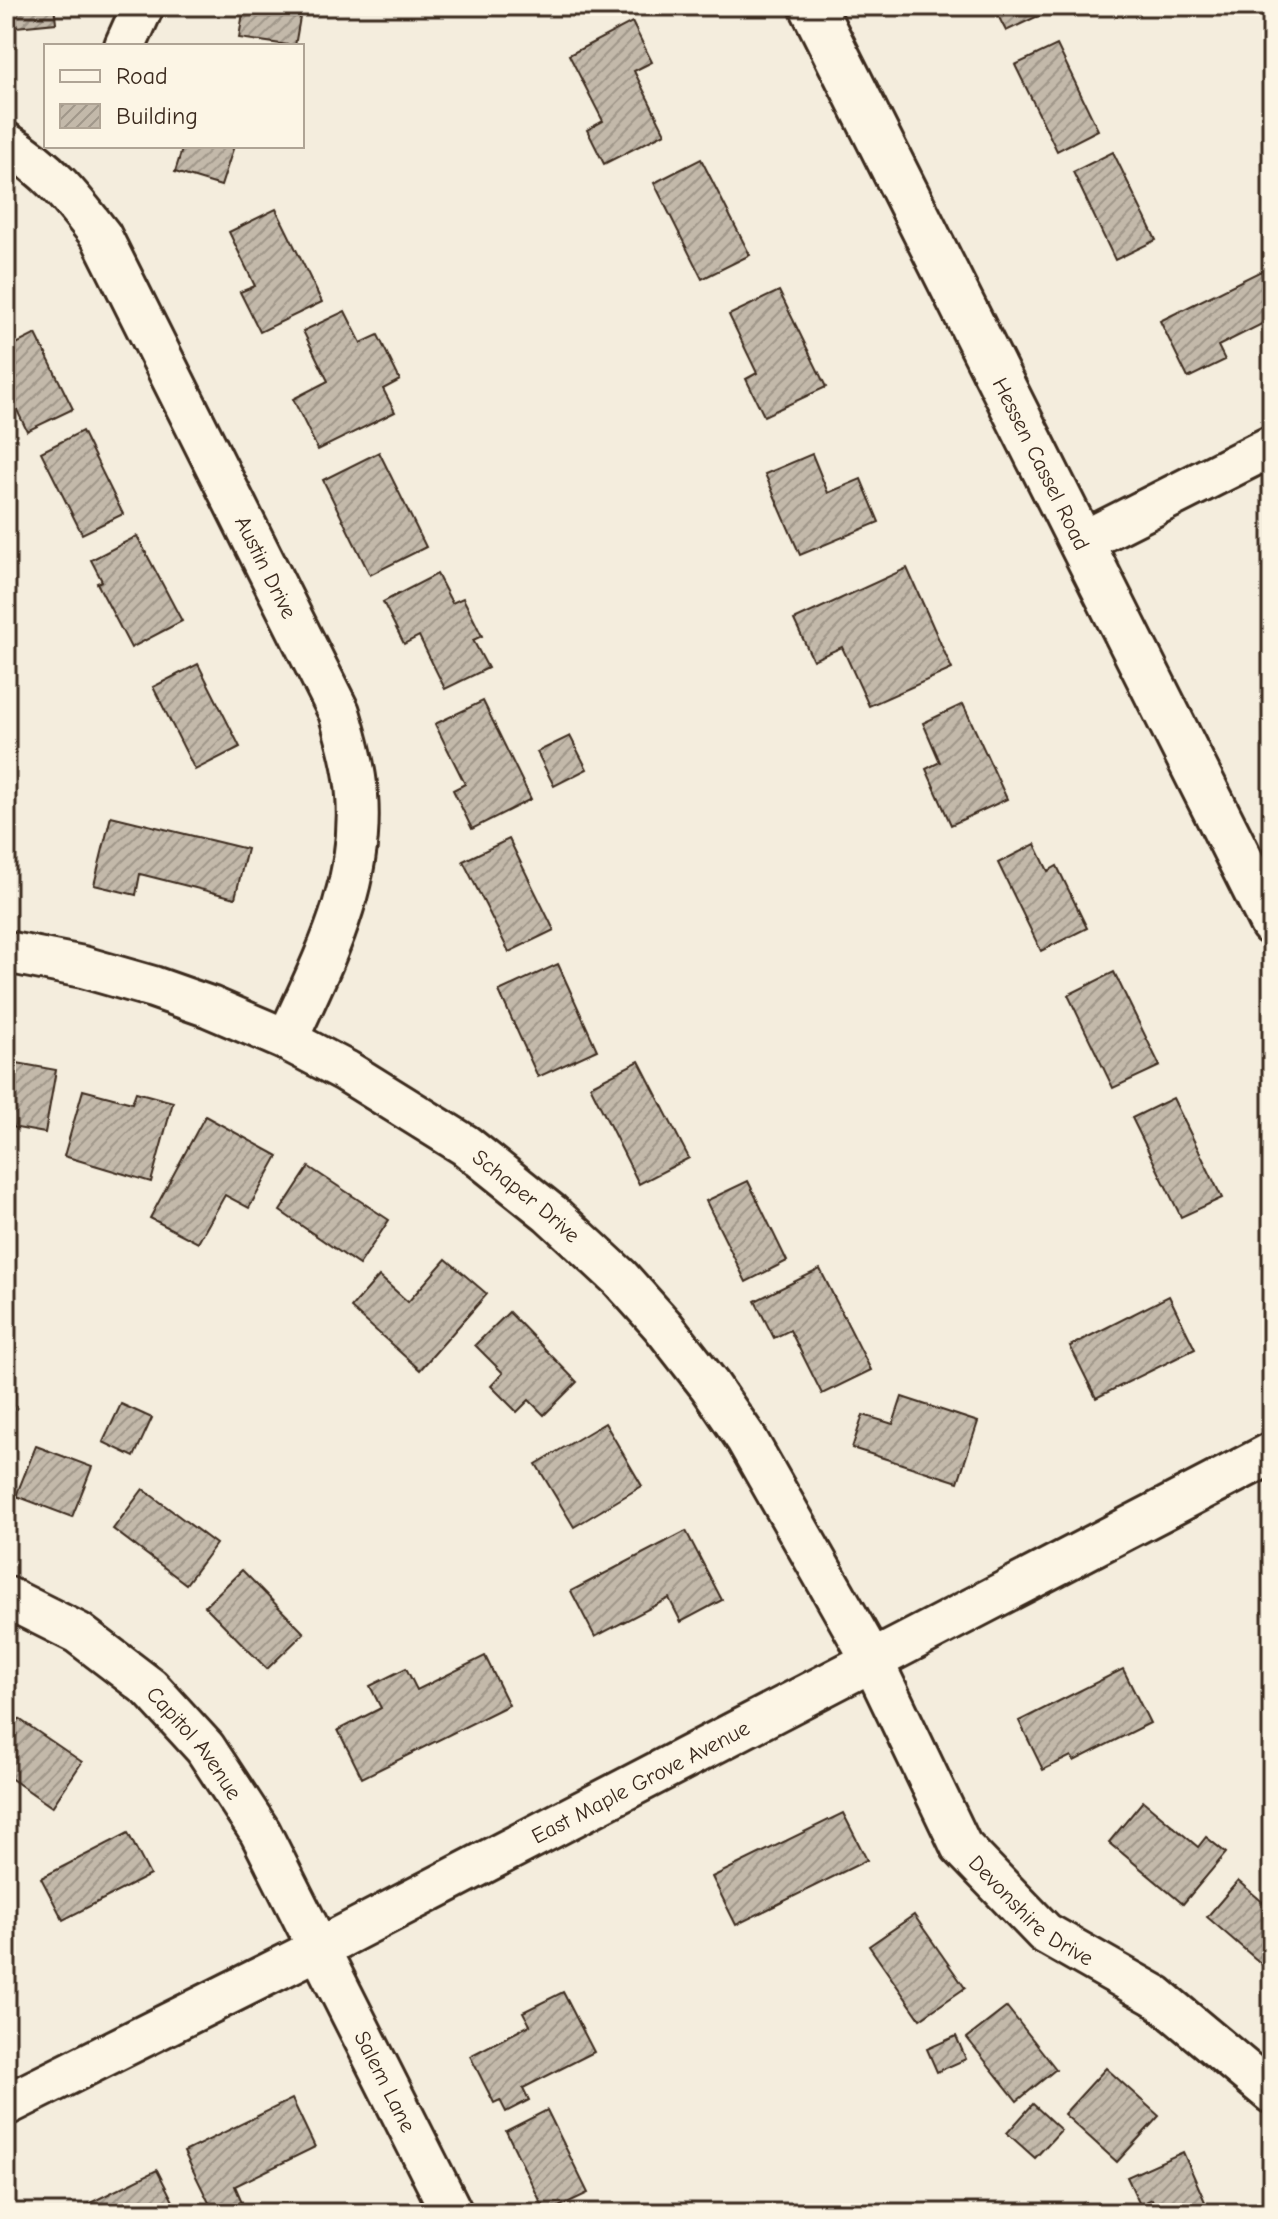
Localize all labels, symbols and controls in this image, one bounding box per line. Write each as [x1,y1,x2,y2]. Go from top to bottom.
legend [44,44,304,148]
text: Road [116,62,168,90]
text: Building [116,102,198,130]
street label: Hessen Cassel Road [987,374,1095,555]
street label: Austin Drive [229,512,302,623]
street label: Schaper Drive [467,1144,585,1248]
street label: Capitol Avenue [141,1681,247,1805]
street label: East Maple Grove Avenue [527,1715,754,1850]
street label: Devonshire Drive [963,1850,1098,1972]
street label: Salem Lane [348,2027,421,2137]

